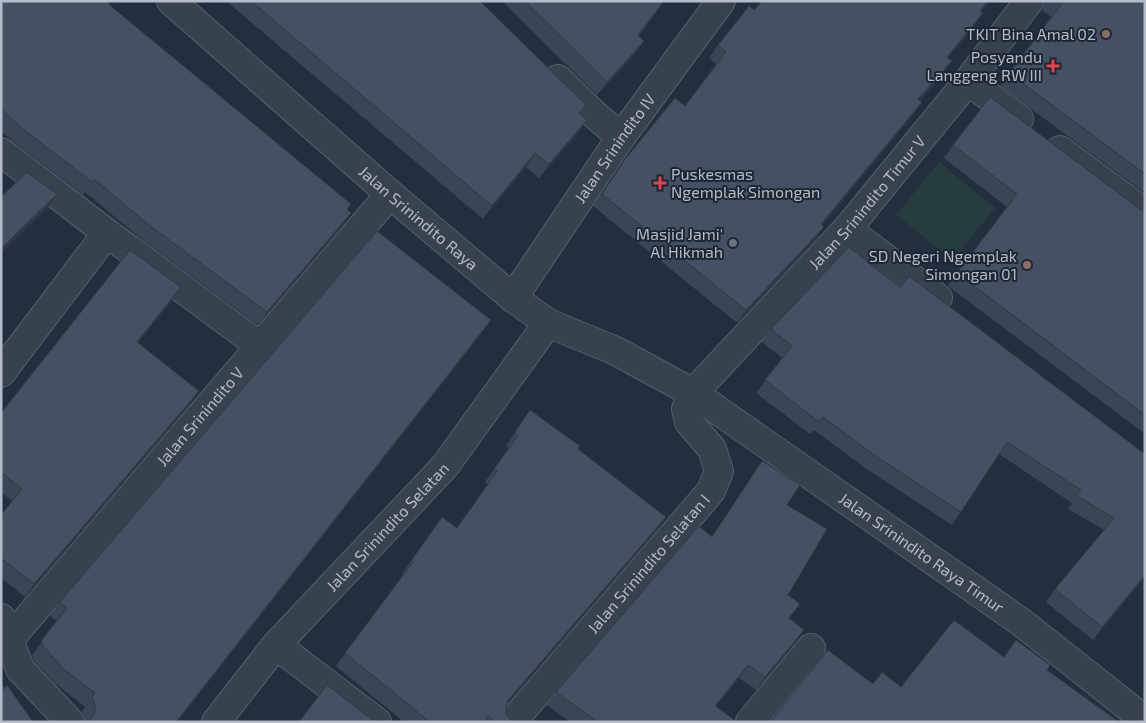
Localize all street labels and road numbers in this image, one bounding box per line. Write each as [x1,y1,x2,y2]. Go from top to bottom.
street label: Jalan Srinindito IV [570,89,659,206]
street label: Jalan Srinindito Timur V [804,131,929,273]
street label: Jalan Srinindito Raya [355,161,482,273]
street label: Jalan Srinindito V [152,363,247,469]
street label: Jalan Srinindito Selatan [322,458,452,595]
street label: Jalan Srinindito Raya Timur [836,488,1008,617]
street label: Jalan Srinindito Selatan I [583,490,713,637]

